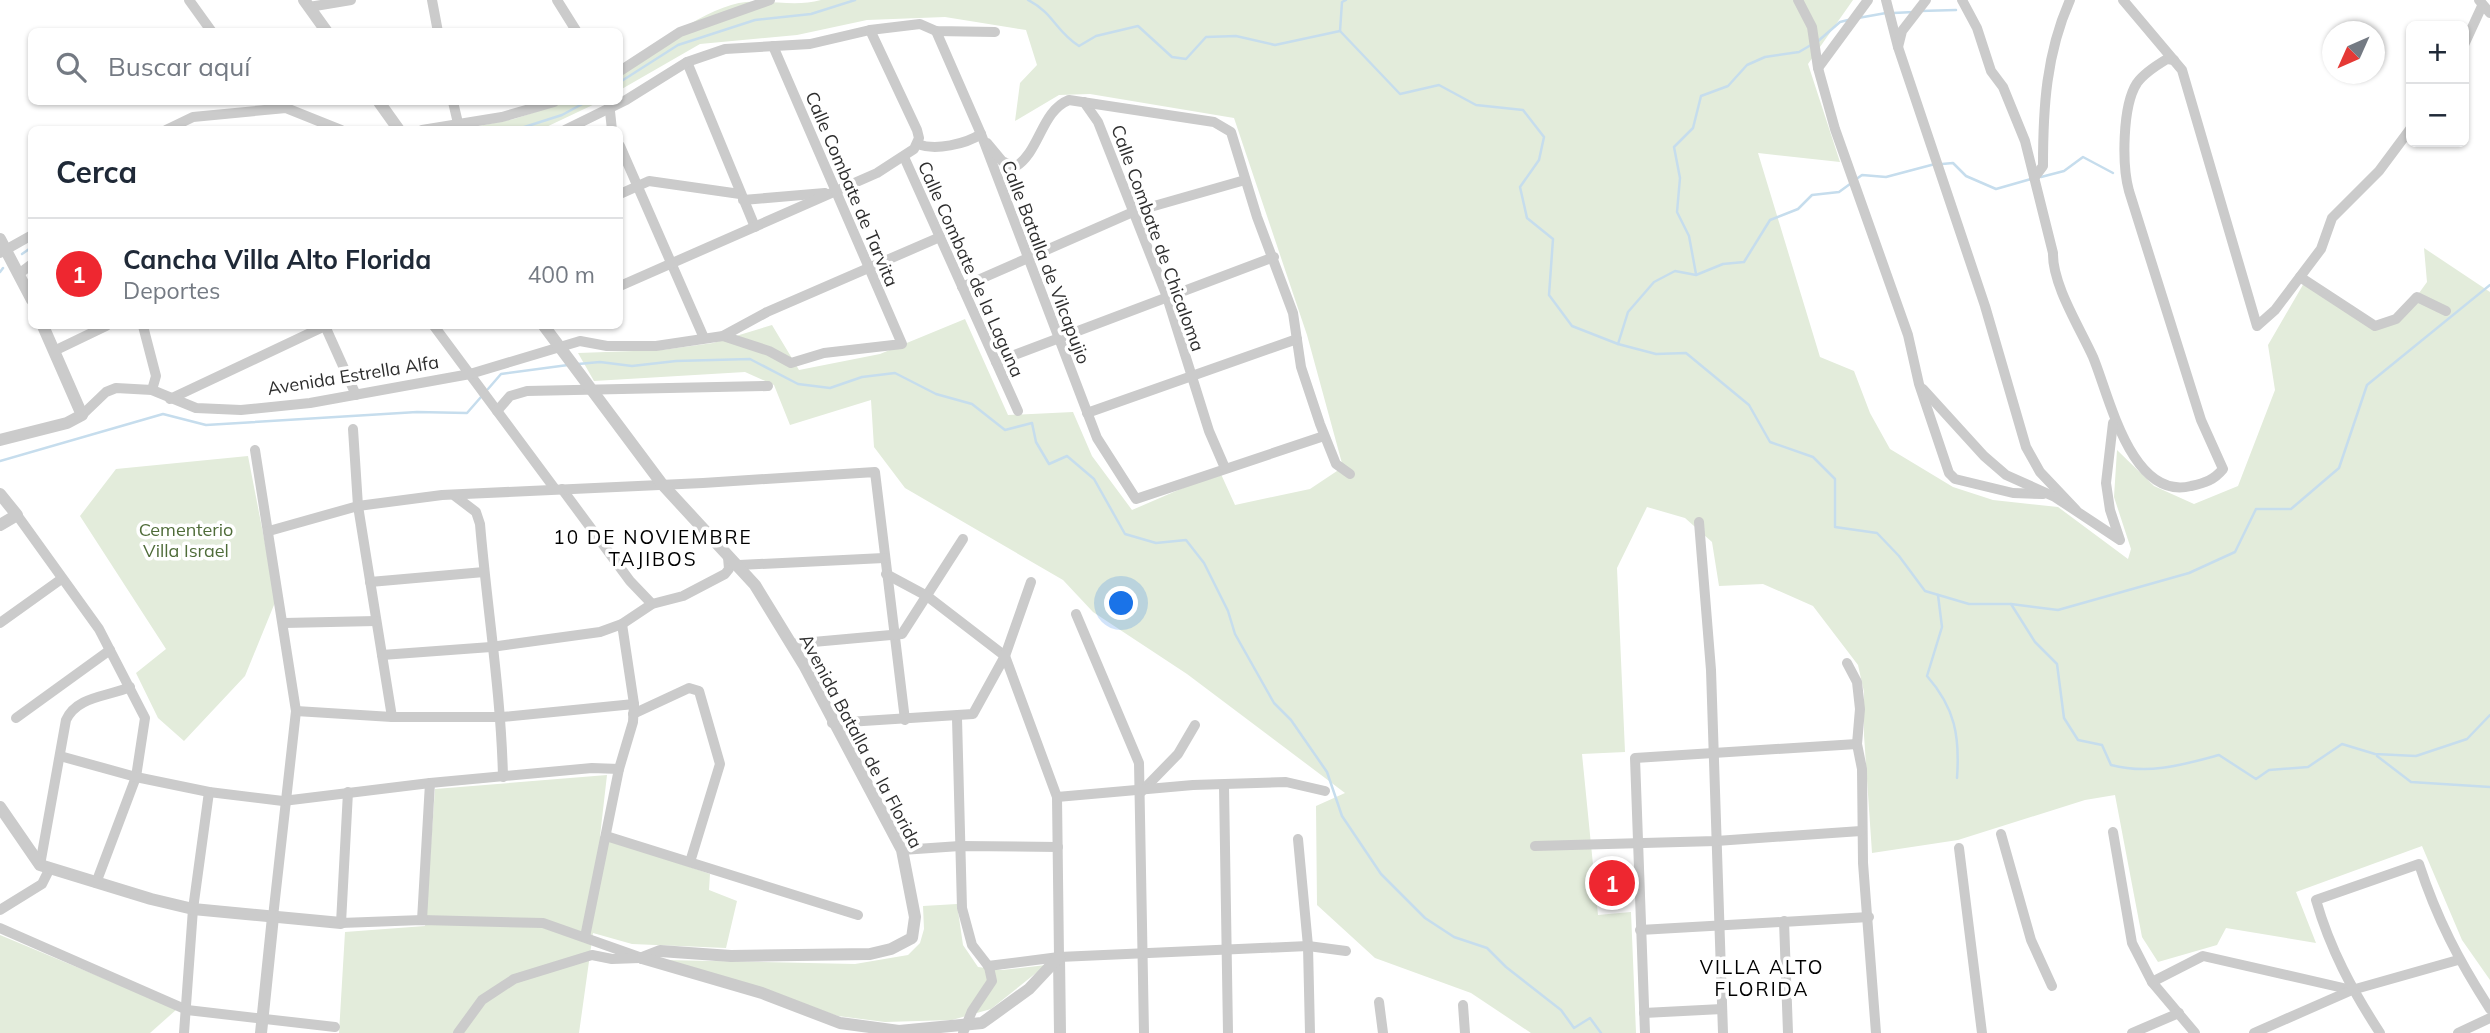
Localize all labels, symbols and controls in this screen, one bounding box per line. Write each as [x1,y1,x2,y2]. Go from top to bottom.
north arrow [2322,21,2385,84]
map controls [2406,21,2469,147]
button: + [2406,21,2469,84]
search box [28,28,623,105]
icon: search [52,48,90,86]
text: Buscar aquí [108,50,251,83]
button: − [2406,84,2469,147]
street label: Calle Combate de Tarvita [800,88,904,290]
street label: Calle Combate de Chicaloma [1106,122,1210,354]
text: Cerca [56,153,137,191]
street label: Calle Combate de la Laguna [913,157,1029,381]
street label: Calle Batalla de Vilcapujio [997,157,1095,367]
text: Cancha Villa Alto Florida [123,243,431,276]
text: 1 [72,260,86,289]
text: 400 m [527,260,595,289]
text: Deportes [123,276,220,305]
street label: Avenida Estrella Alfa [266,350,440,400]
park label: Cementerio Villa Israel [139,518,233,562]
district label: 10 DE NOVIEMBRE TAJIBOS [553,525,753,571]
your location [1104,586,1138,620]
street label: Avenida Batalla de la Florida [795,630,927,852]
pin: 1 [1589,857,1635,909]
district label: VILLA ALTO FLORIDA [1700,955,1824,1001]

